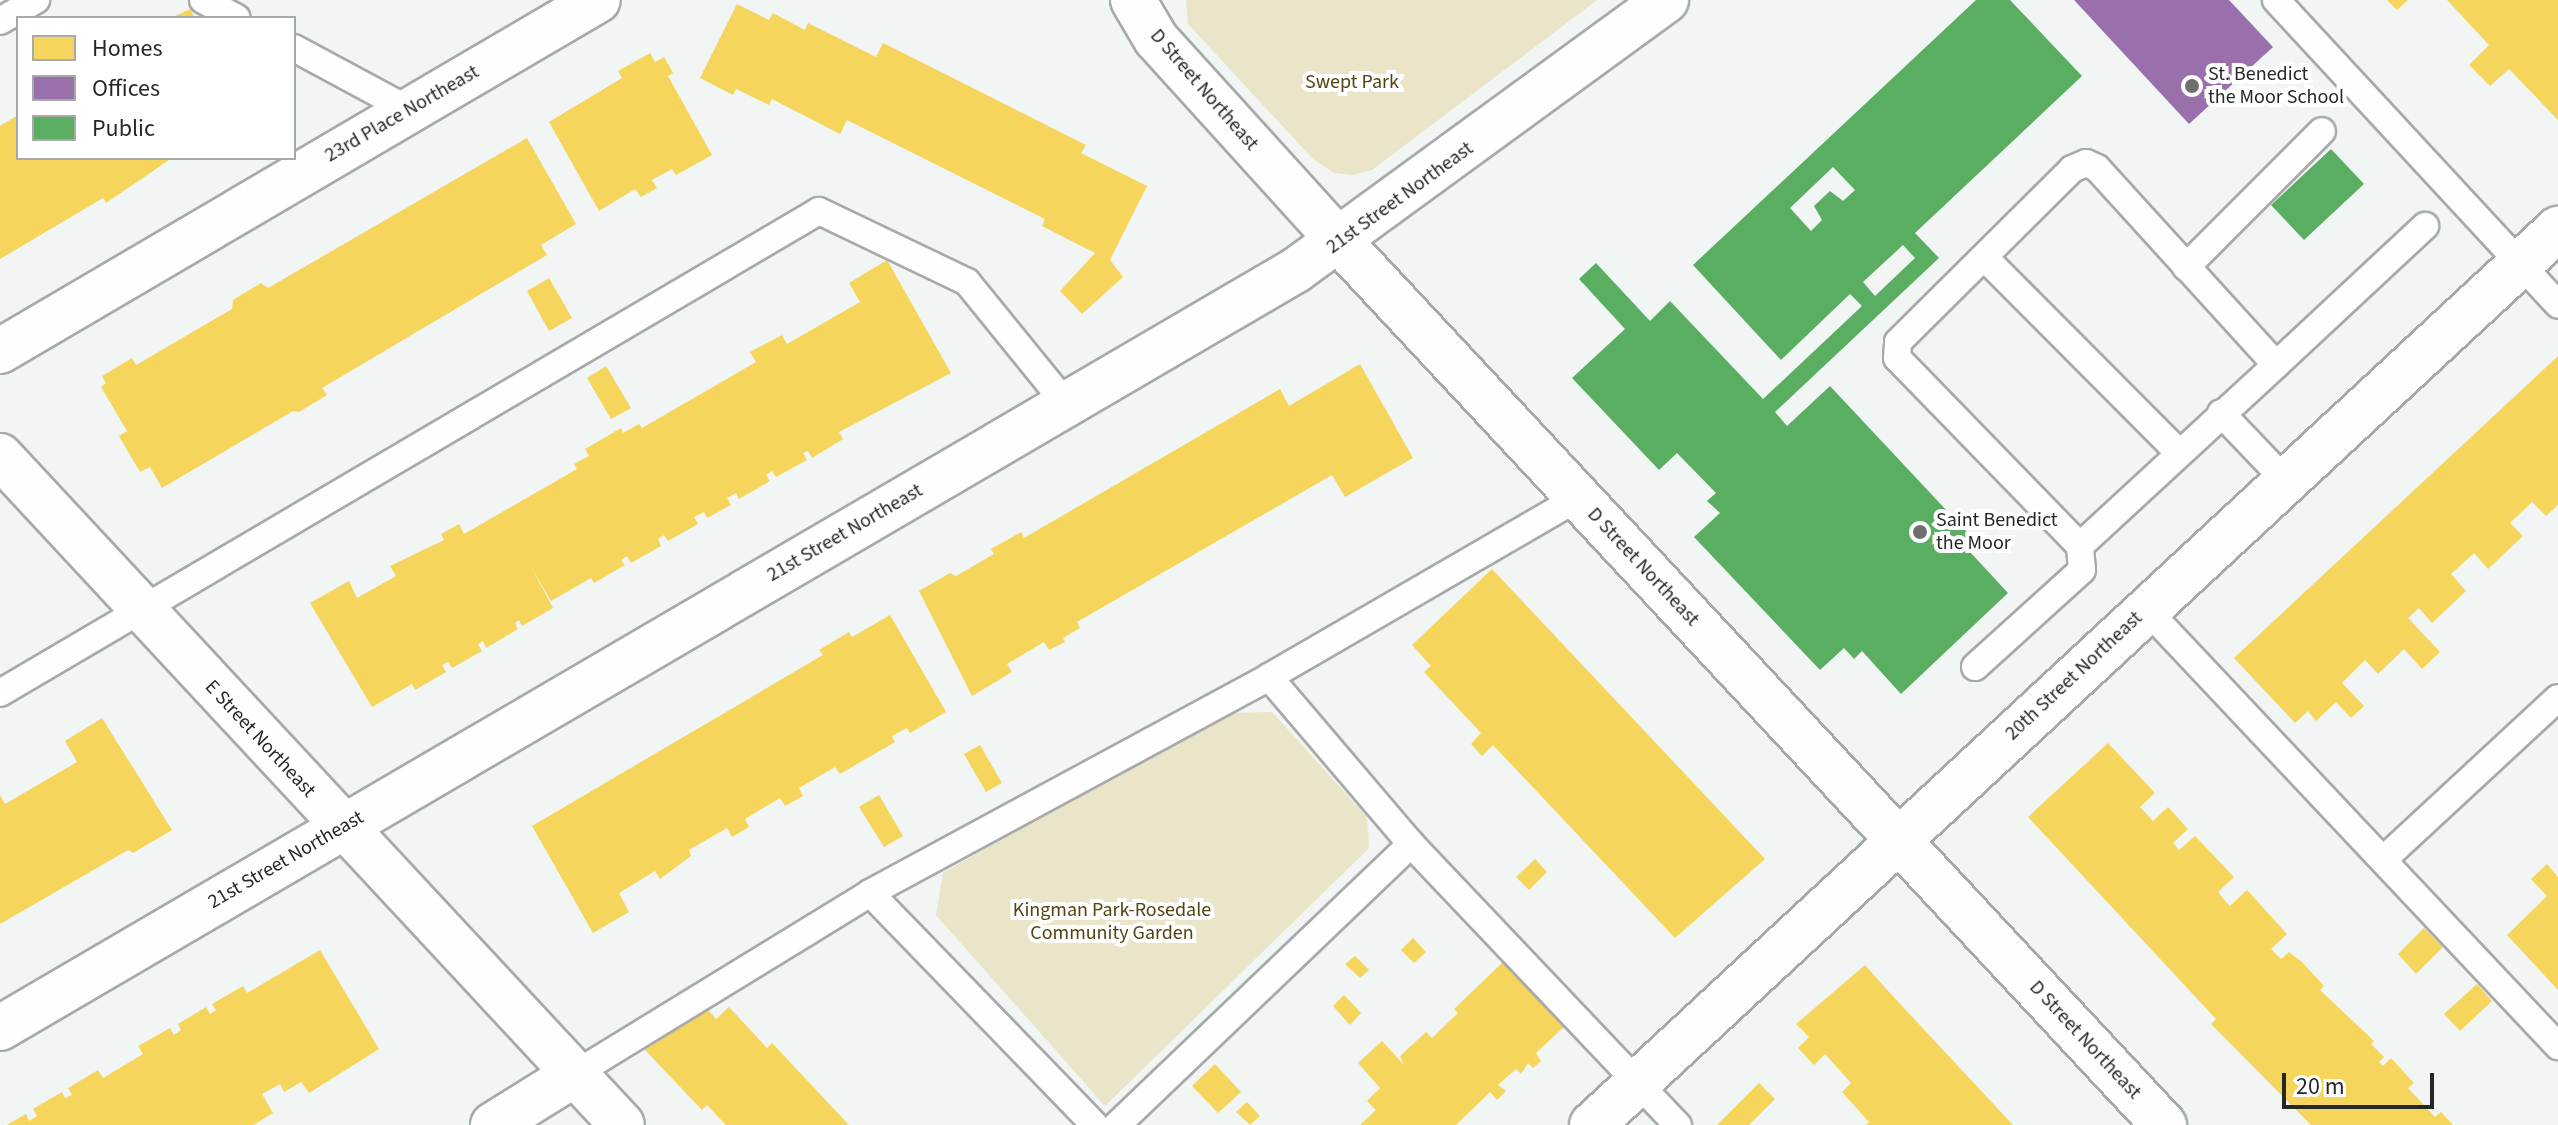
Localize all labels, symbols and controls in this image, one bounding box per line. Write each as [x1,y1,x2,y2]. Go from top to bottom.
legend [16,16,296,160]
street label: D Street Northeast [1145,24,1263,156]
text: Homes [92,31,163,66]
street label: 23rd Place Northeast [321,60,483,168]
place label: St. Benedict the Moor School [2208,62,2344,109]
park label: Swept Park [1305,70,1399,94]
text: Offices [92,71,160,106]
marker: St. Benedict the Moor School [2183,77,2201,95]
text: Public [92,111,155,146]
street label: 21st Street Northeast [1322,137,1478,259]
street label: 21st Street Northeast [763,479,927,587]
street label: D Street Northeast [1582,503,1704,631]
place label: Saint Benedict the Moor [1936,508,2058,555]
marker: Saint Benedict the Moor [1911,523,1929,541]
street label: 20th Street Northeast [2001,606,2147,746]
street label: E Street Northeast [200,675,320,803]
street label: 21st Street Northeast [204,806,368,914]
park label: Kingman Park-Rosedale Community Garden [1013,899,1211,946]
street label: D Street Northeast [2024,976,2146,1104]
scale bar [2286,1057,2438,1107]
text: 20 m [2296,1069,2345,1104]

